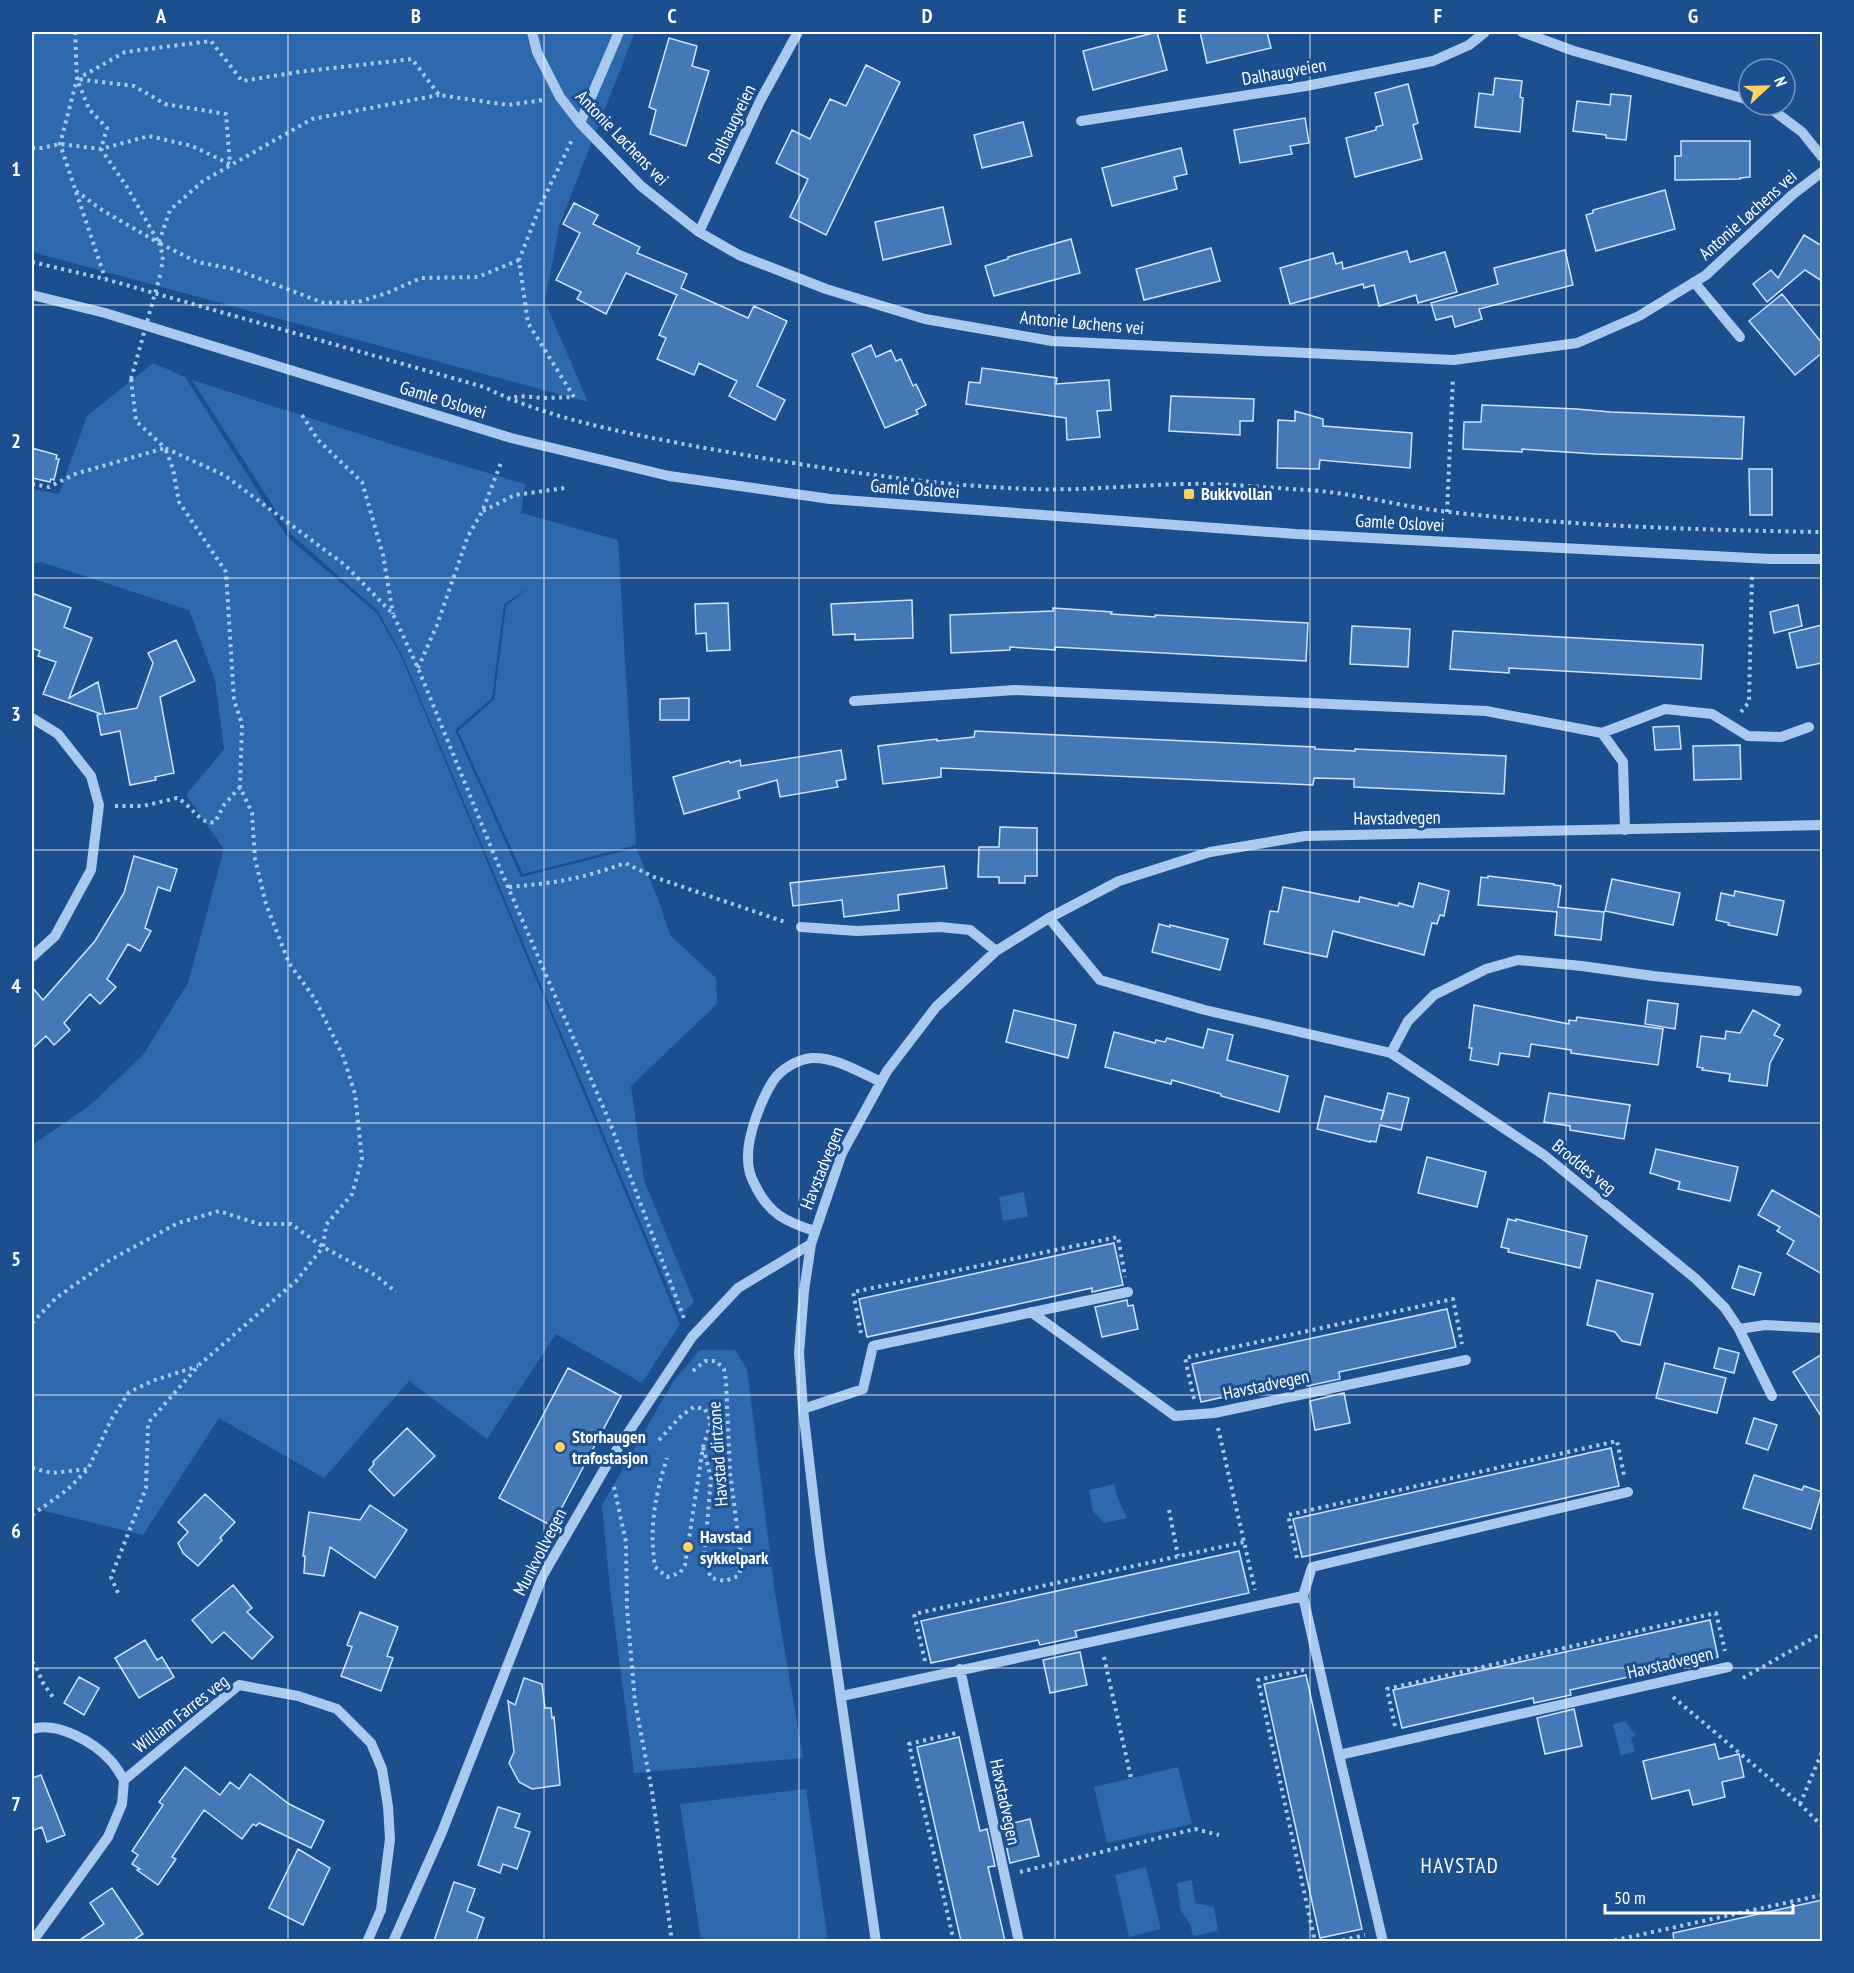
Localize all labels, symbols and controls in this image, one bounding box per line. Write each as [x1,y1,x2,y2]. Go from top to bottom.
text: A [155,3,167,29]
text: B [411,3,421,29]
text: C [667,3,677,29]
text: D [922,3,933,29]
text: E [1178,3,1186,29]
text: F [1434,3,1442,29]
text: G [1688,3,1698,29]
street label: Dalhaugveien [1240,53,1328,90]
north arrow [1737,57,1797,117]
text: N [1770,74,1792,89]
street label: Dalhaugveien [703,80,761,167]
street label: Antonie Løchens vei [571,85,674,190]
text: 1 [11,156,21,182]
street label: Antonie Løchens vei [1694,164,1802,265]
street label: Antonie Løchens vei [1019,306,1145,339]
street label: Gamle Oslovei [397,375,489,424]
text: 2 [11,428,21,454]
street label: Gamle Oslovei [870,474,960,503]
place label: Bukkvollan [1201,482,1272,505]
marker: Bukkvollan [1182,487,1196,501]
street label: Gamle Oslovei [1355,509,1445,536]
text: 3 [11,701,21,727]
street label: Havstadvegen [1353,805,1441,830]
text: 4 [11,973,21,999]
street label: Havstadvegen [795,1123,849,1213]
street label: Broddes veg [1548,1134,1621,1199]
text: 5 [11,1246,21,1272]
street label: Havstadvegen [1221,1364,1311,1405]
street label: Havstad dirtzone [702,1401,733,1507]
place label: Storhaugen trafostasjon [572,1425,648,1469]
marker: Storhaugen trafostasjon [553,1440,567,1454]
street label: Munkvollvegen [508,1504,571,1599]
text: 6 [11,1518,21,1544]
place label: Havstad sykkelpark [700,1525,769,1569]
marker: Havstad sykkelpark [681,1540,695,1554]
street label: Havstadvegen [1625,1641,1715,1684]
street label: William Farres veg [128,1669,233,1758]
street label: Havstadvegen [985,1757,1026,1847]
text: 7 [11,1791,21,1817]
district label: HAVSTAD [1421,1852,1499,1879]
scale bar [1605,1877,1792,1915]
text: 50 m [1614,1886,1646,1909]

